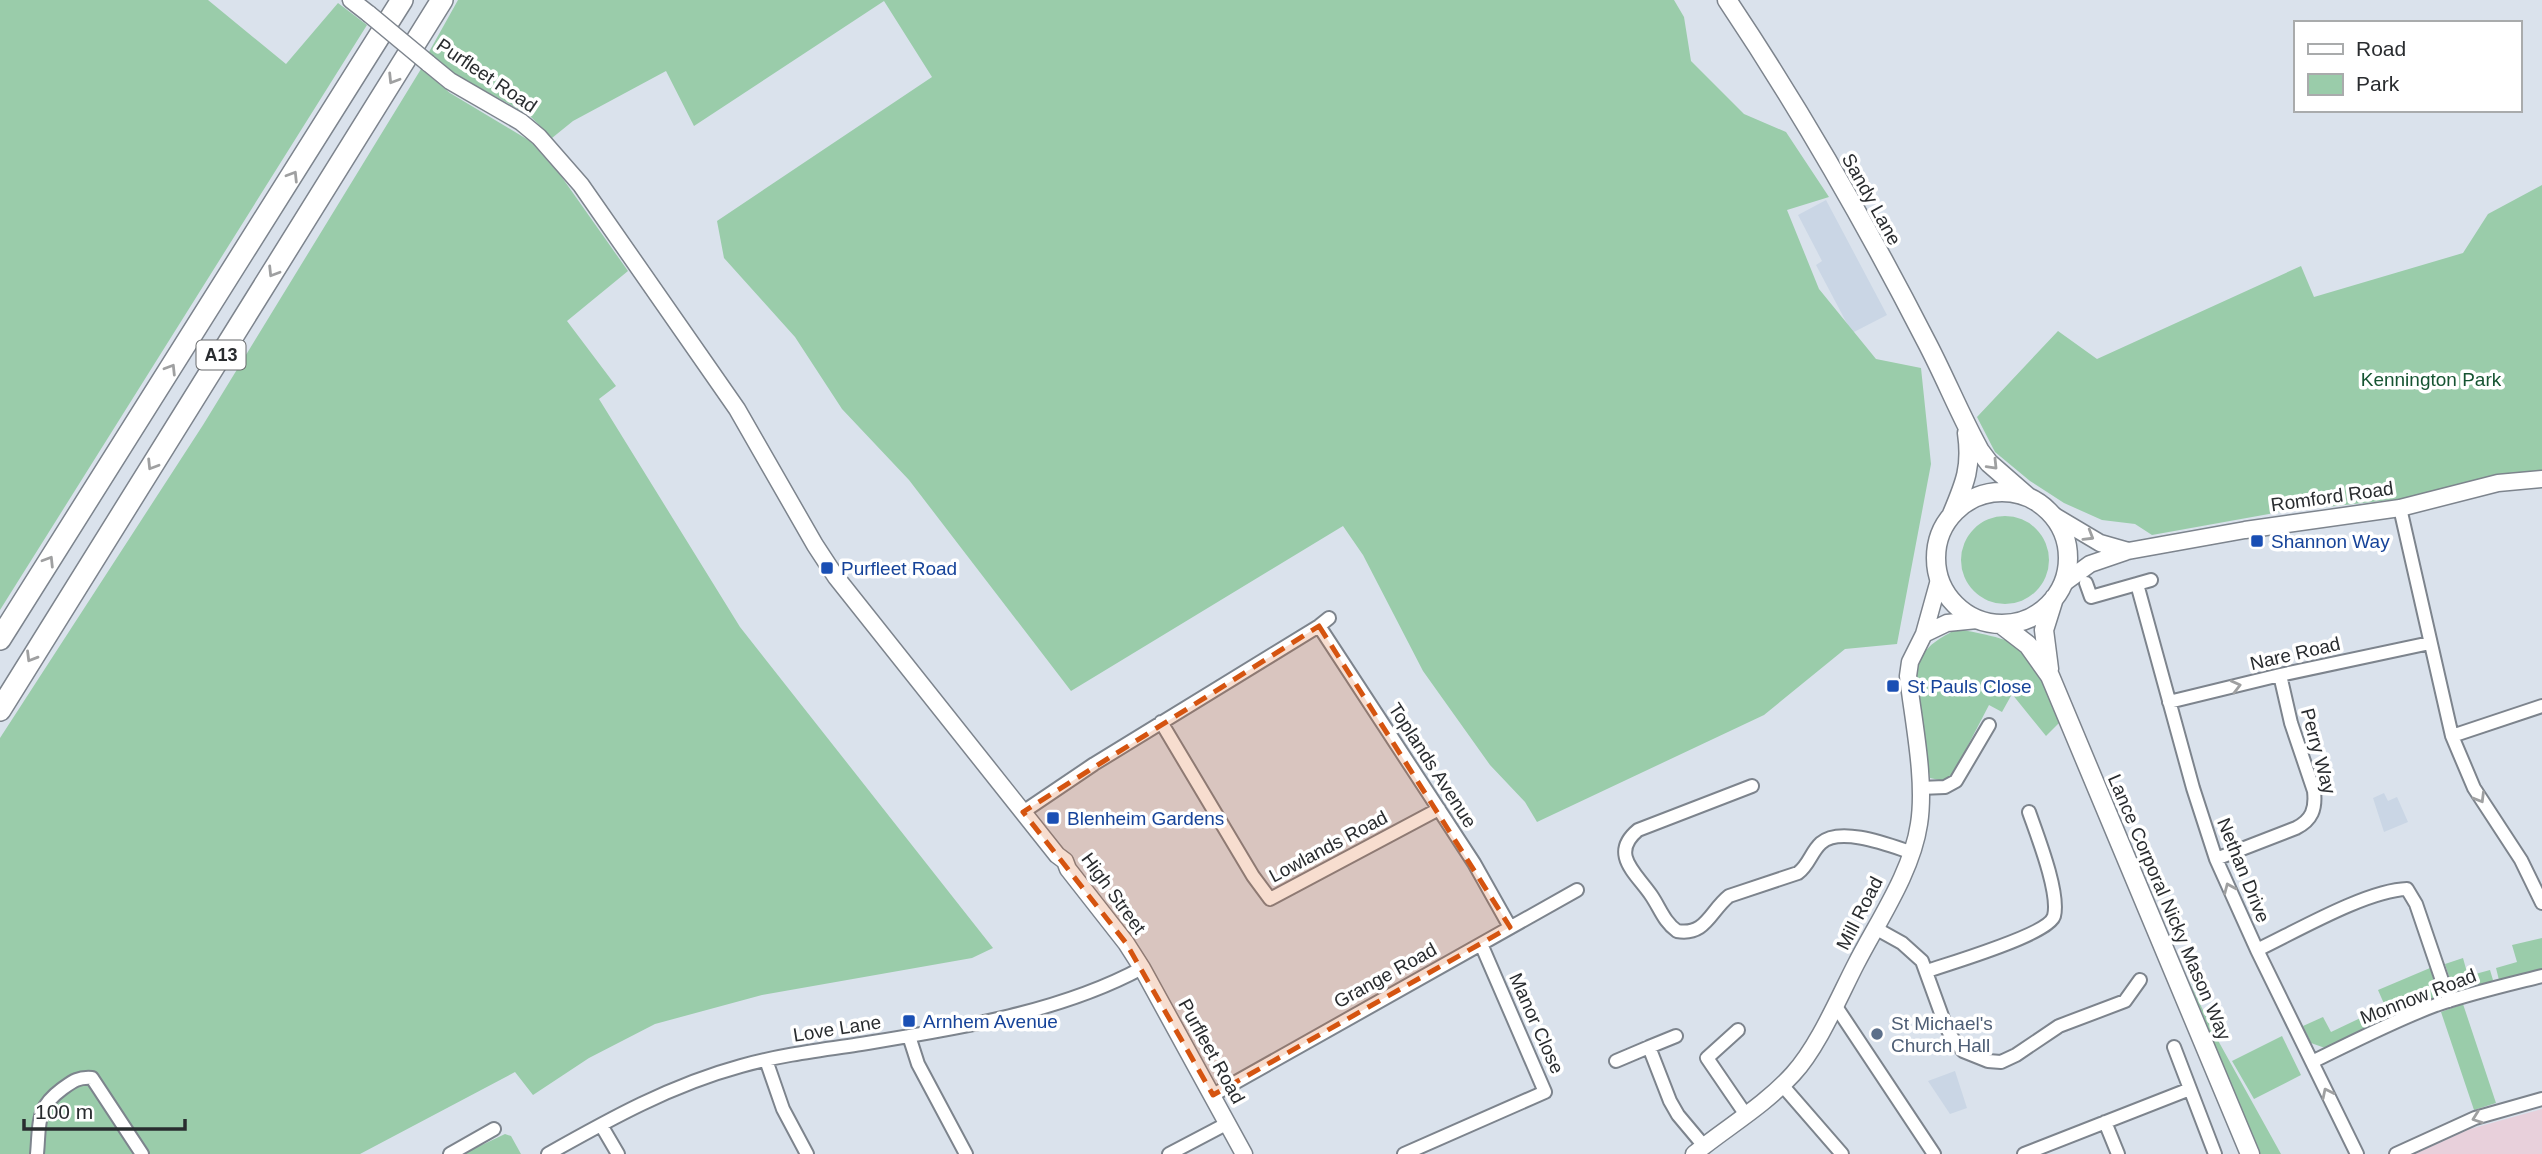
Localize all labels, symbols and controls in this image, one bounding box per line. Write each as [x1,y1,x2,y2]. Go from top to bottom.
legend [2294,21,2521,112]
street label: Purfleet Road [433,34,541,117]
text: Road [2356,37,2406,60]
one-way arrow [389,71,402,84]
text: Park [2356,72,2400,95]
street label: Sandy Lane [1838,150,1905,249]
one-way arrow [284,171,297,184]
one-way arrow [269,264,282,277]
road number: A13 [196,340,246,370]
one-way arrow [163,363,176,376]
park label: Kennington Park [2361,369,2502,390]
one-way arrow [148,457,161,470]
one-way arrow [1984,457,1997,470]
street label: Romford Road [2269,477,2395,515]
one-way arrow [2081,527,2094,540]
place label: Shannon Way [2271,531,2390,552]
marker: Shannon Way [2249,533,2265,549]
one-way arrow [41,555,54,568]
place label: Purfleet Road [841,558,957,579]
marker: Purfleet Road [819,560,835,576]
street label: Nare Road [2248,633,2342,674]
one-way arrow [26,650,39,663]
place label: St Pauls Close [1907,676,2032,697]
marker: St Pauls Close [1885,678,1901,694]
one-way arrow [2230,680,2242,694]
street label: Toplands Avenue [1384,699,1481,832]
street label: Perry Way [2297,706,2340,797]
street label: Lance Corporal Nicky Mason Way [2104,771,2235,1044]
one-way arrow [2471,790,2484,803]
street label: Lowlands Road [1265,806,1391,886]
place label: Blenheim Gardens [1067,808,1224,829]
marker: Blenheim Gardens [1045,810,1061,826]
street label: Nethan Drive [2213,815,2274,926]
street label: High Street [1077,849,1150,938]
street label: Mill Road [1832,873,1887,953]
one-way arrow [2223,883,2237,895]
street label: Grange Road [1330,939,1440,1012]
street label: Monnow Road [2357,965,2479,1028]
street label: Manor Close [1505,970,1568,1077]
street label: Purfleet Road [1174,995,1249,1107]
street label: Love Lane [792,1011,883,1046]
place label: Arnhem Avenue [923,1011,1058,1032]
marker: Arnhem Avenue [901,1013,917,1029]
place label: St Michael's Church Hall [1891,1013,1993,1056]
marker: St Michael's Church Hall [1869,1026,1885,1042]
scale bar [24,1088,186,1132]
one-way arrow [2321,1088,2335,1100]
text: 100 m [35,1100,93,1123]
one-way arrow [2471,1110,2483,1124]

